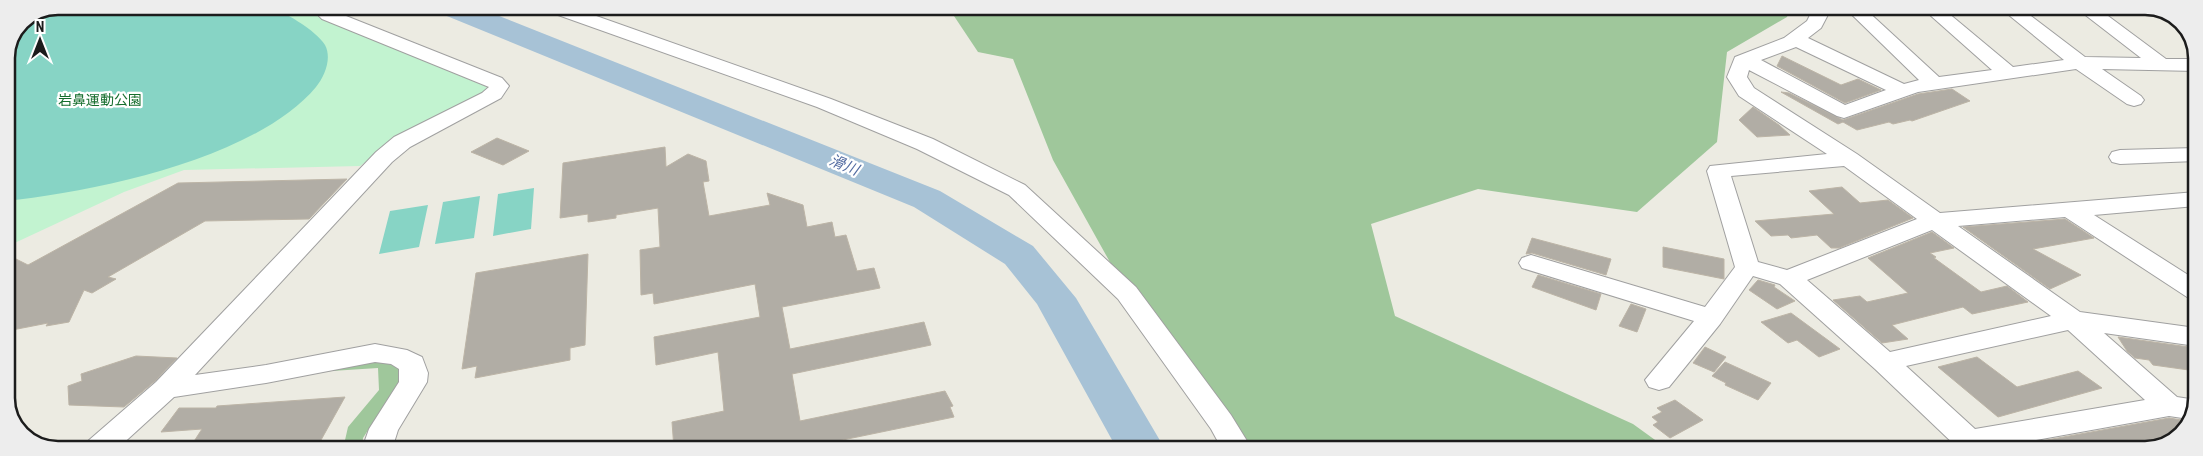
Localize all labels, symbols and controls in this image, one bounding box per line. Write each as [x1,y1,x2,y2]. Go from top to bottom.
north arrow [15,15,65,65]
text: N [36,19,44,35]
park label: 岩鼻運動公園 [58,92,142,108]
water label: 滑川 [827,151,863,180]

